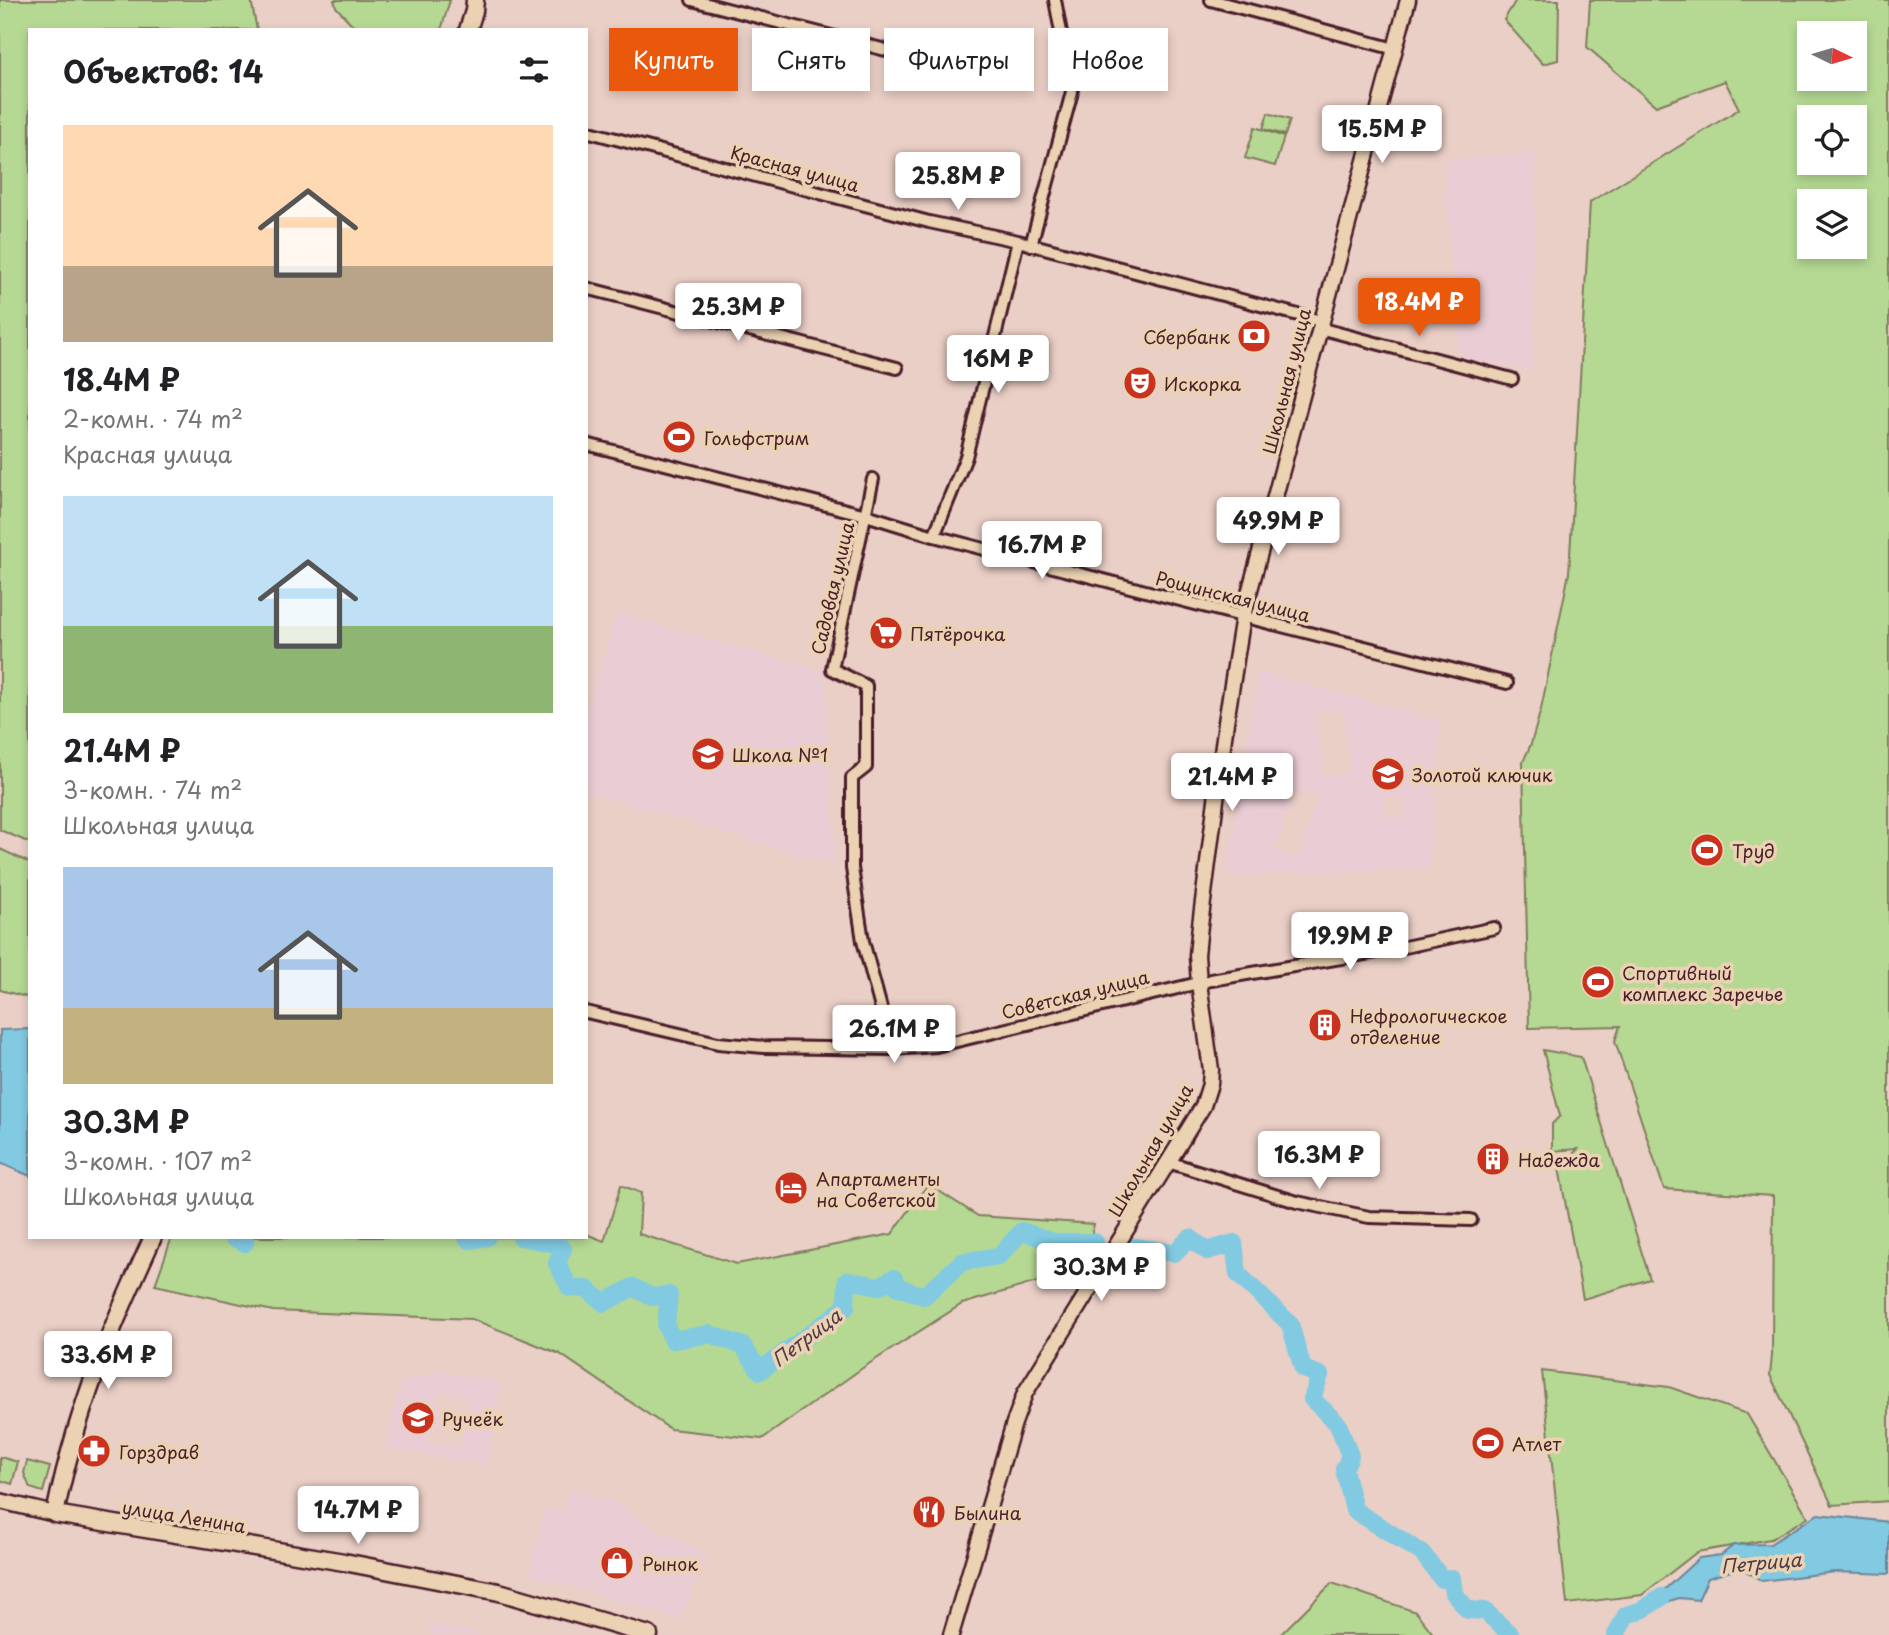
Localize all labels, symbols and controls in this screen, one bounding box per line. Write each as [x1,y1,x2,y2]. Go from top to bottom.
north arrow [1797,21,1867,91]
map controls [1797,21,1867,259]
chip: Купить [609,28,738,91]
chip: Снять [752,28,870,91]
chip: Фильтры [884,28,1034,91]
chip: Новое [1048,28,1168,91]
text: Объектов: 14 [63,48,263,93]
icon: filters [515,51,553,89]
button: locate [1797,105,1867,175]
pin: 15.5M ₽ [1317,106,1447,165]
text: 15.5M ₽ [1338,110,1426,145]
street label: Красная улица [728,138,863,198]
pin: 25.8M ₽ [893,152,1023,212]
text: 25.8M ₽ [911,157,1005,192]
icon: home [245,170,371,296]
button: layers [1797,189,1867,259]
pin: 18.4M ₽ [1354,278,1484,338]
text: 18.4M ₽ [1374,283,1464,318]
pin: 25.3M ₽ [673,284,803,343]
text: 25.3M ₽ [691,288,785,323]
street label: Школьная улица [1255,305,1317,457]
bank icon: Сбербанк [1235,317,1273,355]
place label: Сбербанк [1143,323,1230,350]
pin: 16M ₽ [949,336,1047,395]
text: 16M ₽ [963,340,1033,375]
text: 18.4M ₽ [63,356,180,401]
theatre icon: Искорка [1121,364,1159,402]
place label: Искорка [1164,370,1242,397]
text: 2-комн. · 74 m² [63,401,243,436]
sports icon: Гольфстрим [660,418,698,456]
place label: Гольфстрим [704,424,810,451]
text: Красная улица [63,436,232,471]
pin: 49.9M ₽ [1213,498,1343,557]
text: 49.9M ₽ [1233,502,1323,537]
street label: Садовая улица [804,518,861,657]
pin: 16.7M ₽ [977,522,1107,581]
text: 16.7M ₽ [998,526,1086,561]
icon: home [245,541,371,667]
street label: Рощинская улица [1153,564,1314,628]
supermarket icon: Пятёрочка [867,614,905,652]
place label: Пятёрочка [910,620,1006,647]
text: 21.4M ₽ [63,727,180,772]
school or university icon: Школа №1 [689,735,727,773]
place label: Школа №1 [732,741,828,768]
pin: 21.4M ₽ [1167,754,1297,813]
school or university icon: Золотой ключик [1369,755,1407,793]
text: 21.4M ₽ [1187,758,1277,793]
place label: Золотой ключик [1412,761,1553,788]
text: 3-комн. · 74 m² [63,772,242,807]
text: Школьная улица [63,807,254,842]
sports icon: Труд [1688,831,1726,869]
place label: Труд [1732,837,1775,864]
icon: home [245,912,371,1038]
pin: 19.9M ₽ [1285,912,1415,972]
text: 19.9M ₽ [1307,917,1393,952]
place label: Спортивный комплекс Заречье [1622,959,1783,1007]
street label: Советская улица [998,962,1152,1025]
sports icon: Спортивный комплекс Заречье [1579,963,1617,1001]
place label: Нефрологическое отделение [1350,1002,1508,1050]
pin: 26.1M ₽ [829,1006,959,1065]
building icon: Нефрологическое отделение [1306,1006,1344,1044]
text: 26.1M ₽ [848,1010,940,1045]
street label: Школьная улица [1101,1078,1199,1221]
text: 30.3M ₽ [63,1098,189,1143]
pin: 16.3M ₽ [1254,1132,1384,1191]
text: 16.3M ₽ [1274,1136,1364,1171]
building icon: Надежда [1474,1140,1512,1178]
text: 3-комн. · 107 m² [63,1143,252,1178]
place label: Надежда [1518,1146,1600,1173]
place label: Апартаменты на Советской [816,1165,940,1213]
hotel icon: Апартаменты на Советской [772,1169,810,1207]
text: Школьная улица [63,1178,254,1213]
pin: 30.3M ₽ [1036,1244,1166,1303]
text: 30.3M ₽ [1053,1248,1149,1283]
water label: Петрица [765,1301,847,1372]
pin: 33.6M ₽ [43,1332,173,1391]
text: 33.6M ₽ [60,1336,156,1371]
school or university icon: Ручеёк [399,1399,437,1437]
place label: Ручеёк [442,1405,503,1432]
sports icon: Атлет [1469,1424,1507,1462]
place label: Атлет [1512,1430,1561,1457]
pharmacy icon: Горздрав [75,1432,113,1470]
place label: Горздрав [119,1438,199,1465]
pin: 14.7M ₽ [293,1486,423,1546]
text: 14.7M ₽ [314,1491,402,1526]
street label: улица Ленина [120,1493,248,1539]
restaurant icon: Былина [910,1493,948,1531]
place label: Былина [954,1499,1022,1526]
shop icon: Рынок [598,1544,636,1582]
water label: Петрица [1720,1544,1803,1579]
place label: Рынок [642,1550,698,1577]

